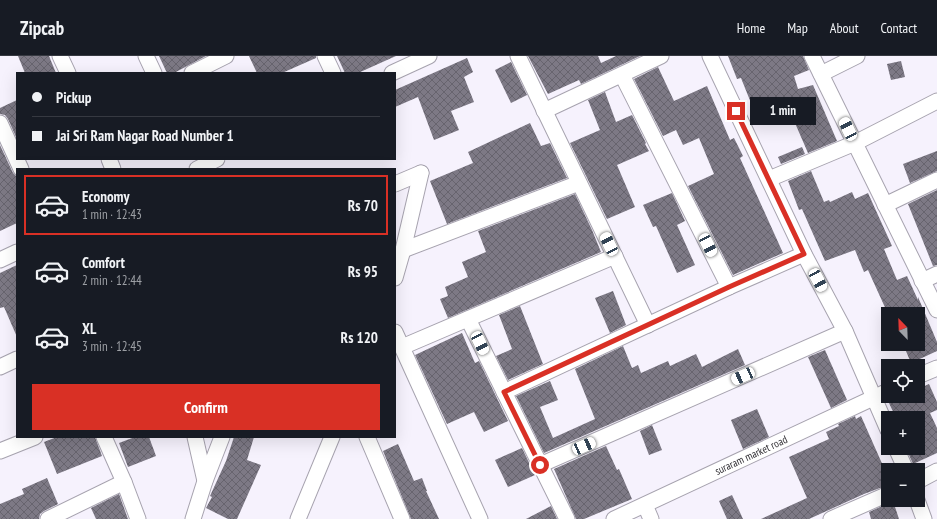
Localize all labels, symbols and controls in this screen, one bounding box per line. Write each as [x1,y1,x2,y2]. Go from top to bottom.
text: Zipcab [20,16,64,40]
text: Home [737,19,765,37]
text: Map [787,19,808,37]
text: About [830,19,859,37]
text: Contact [881,19,917,37]
text: Pickup [56,88,91,107]
callout: 1 min [750,97,816,125]
route end [727,102,745,120]
text: 1 min [770,102,796,119]
car [837,116,859,142]
text: Jai Sri Ram Nagar Road Number 1 [56,126,234,145]
icon: car [34,187,70,223]
text: Economy [82,187,130,206]
text: Rs 70 [348,196,378,215]
text: 1 min · 12:43 [82,206,142,223]
car [598,231,620,257]
car [697,232,719,258]
icon: car [34,253,70,289]
text: Comfort [82,253,125,272]
text: Rs 95 [348,262,378,281]
car [807,267,829,293]
text: 2 min · 12:44 [82,272,142,289]
north arrow [881,307,925,351]
map controls [881,307,925,507]
icon: car [34,319,70,355]
text: XL [82,319,96,338]
text: Rs 120 [341,328,378,347]
car [469,330,491,356]
text: 3 min · 12:45 [82,338,142,355]
button: locate [881,359,925,403]
car [730,366,756,386]
button: Confirm [32,384,380,430]
button: + [881,411,925,455]
street label: suraram market road [713,432,790,478]
car [571,436,597,456]
route start [531,456,549,474]
button: − [881,463,925,507]

